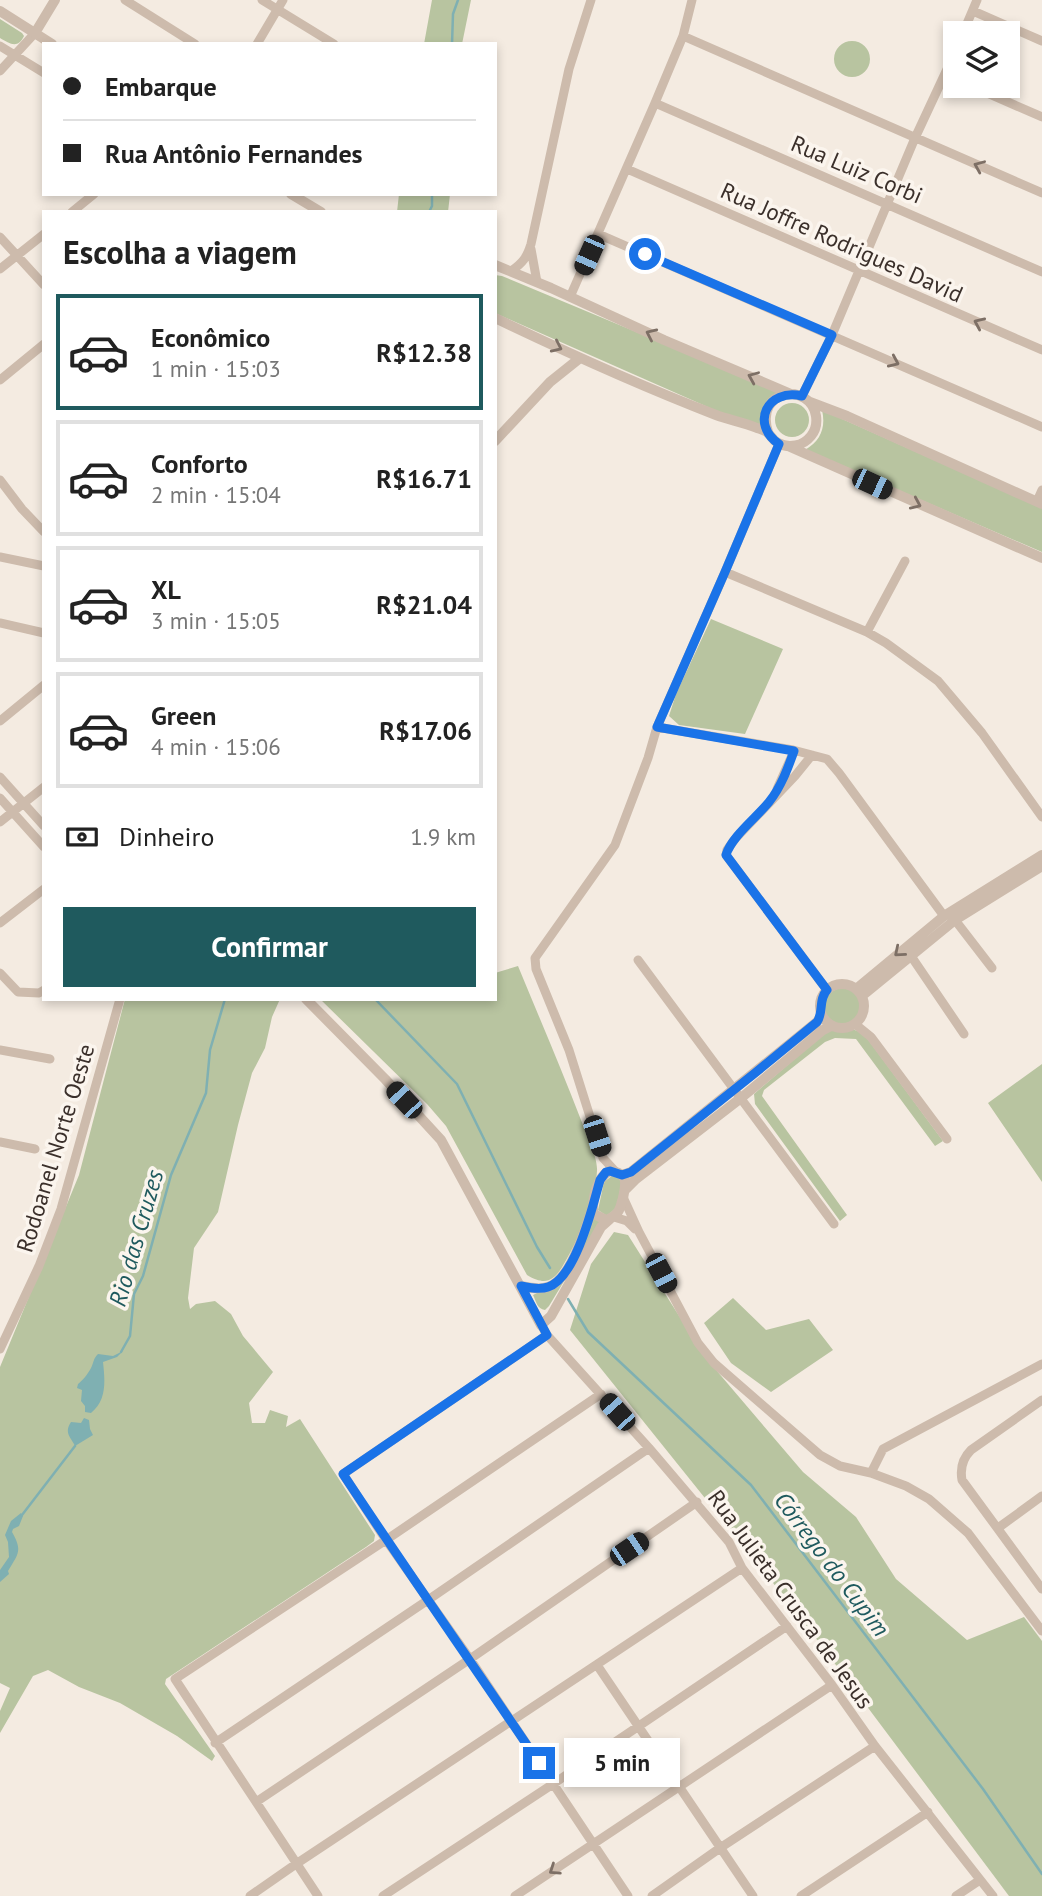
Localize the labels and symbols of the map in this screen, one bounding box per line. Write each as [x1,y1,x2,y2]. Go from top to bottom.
street label: Rua Luiz Corbi [787,128,927,210]
one-way arrow [974,160,987,174]
street label: Rua Joffre Rodrigues David [716,175,968,309]
car [571,232,608,278]
route start [629,238,661,270]
one-way arrow [974,317,986,331]
one-way arrow [646,329,659,343]
one-way arrow [550,339,562,353]
one-way arrow [888,354,900,368]
one-way arrow [748,371,760,385]
car [849,466,896,502]
one-way arrow [909,495,921,509]
one-way arrow [895,944,908,956]
street label: Rodoanel Norte Oeste [10,1040,100,1256]
car [382,1077,427,1123]
car [581,1113,614,1159]
water label: Rio das Cruzes [102,1166,170,1310]
car [642,1250,681,1296]
car [596,1389,639,1435]
street label: Rua Julieta Crusca de Jesus [702,1484,880,1714]
water label: Córrego do Cupim [767,1485,897,1643]
car [606,1529,653,1569]
callout: 5 min [564,1738,679,1788]
route end [523,1747,555,1779]
one-way arrow [549,1862,562,1875]

